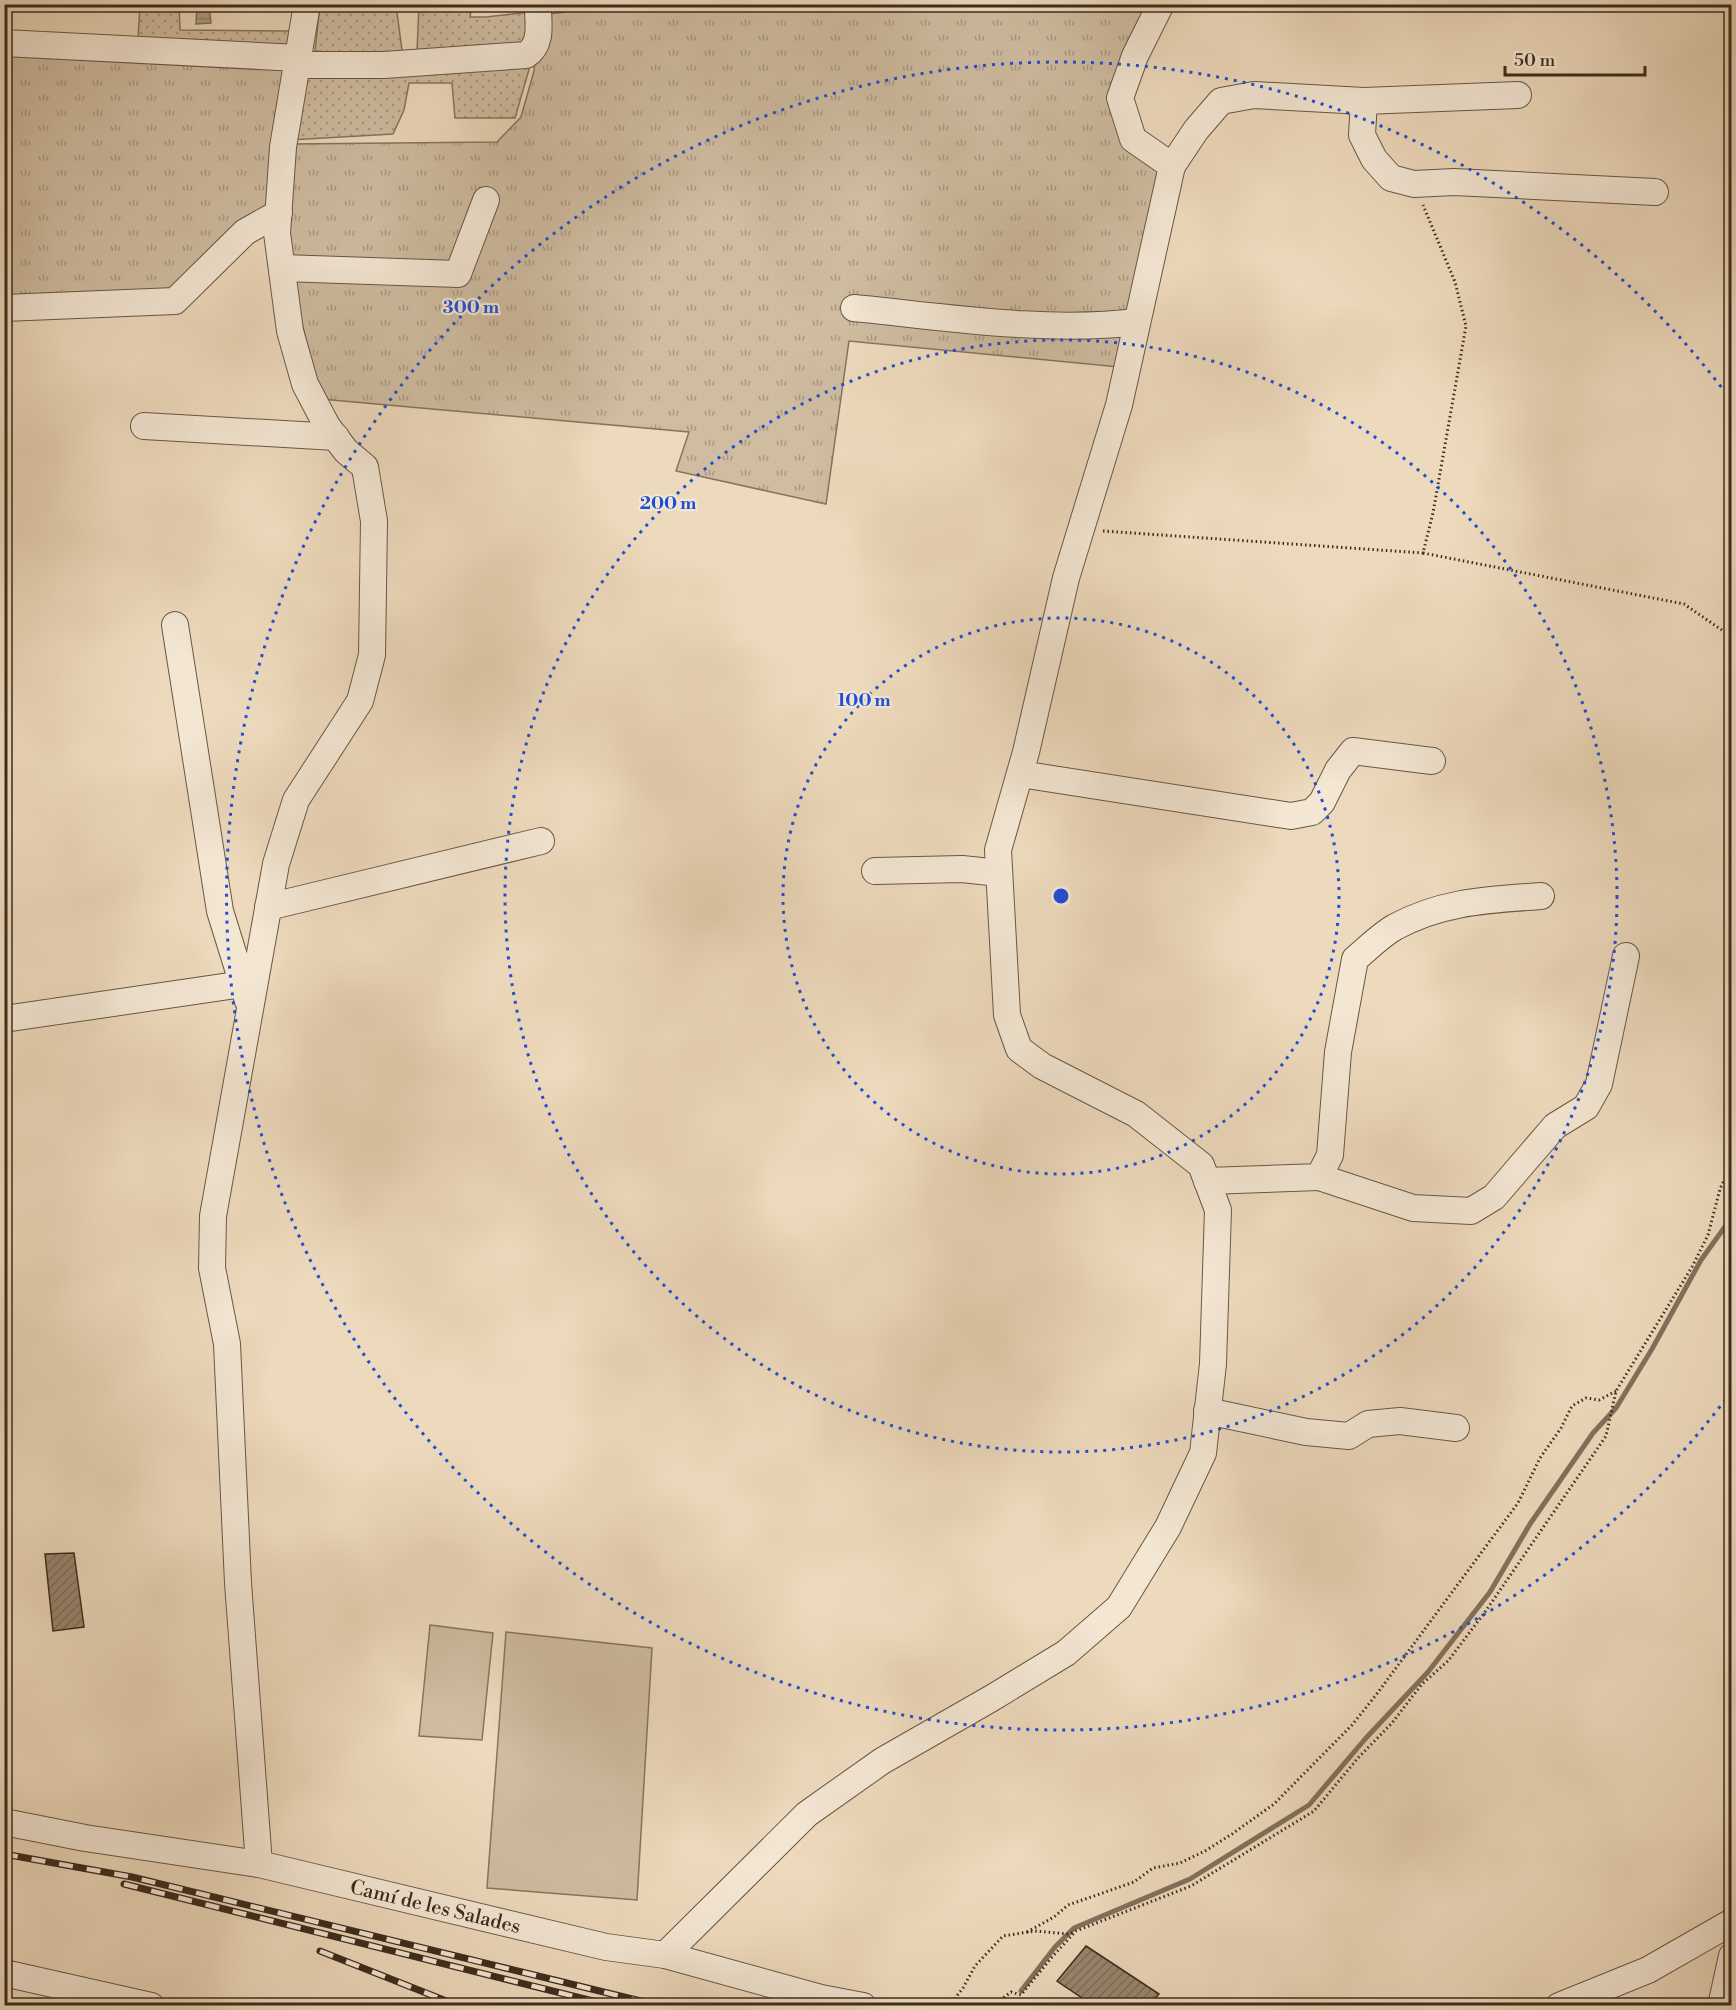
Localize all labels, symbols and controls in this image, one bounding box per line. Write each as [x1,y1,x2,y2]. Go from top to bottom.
scale bar [1505,39,1644,77]
text: 50 m [1514,49,1556,72]
text: 300 m [443,296,500,319]
text: 200 m [640,492,697,515]
text: 100 m [837,689,891,712]
centre of rings [1051,886,1071,906]
street label: Camí de les Salades [347,1875,523,1940]

